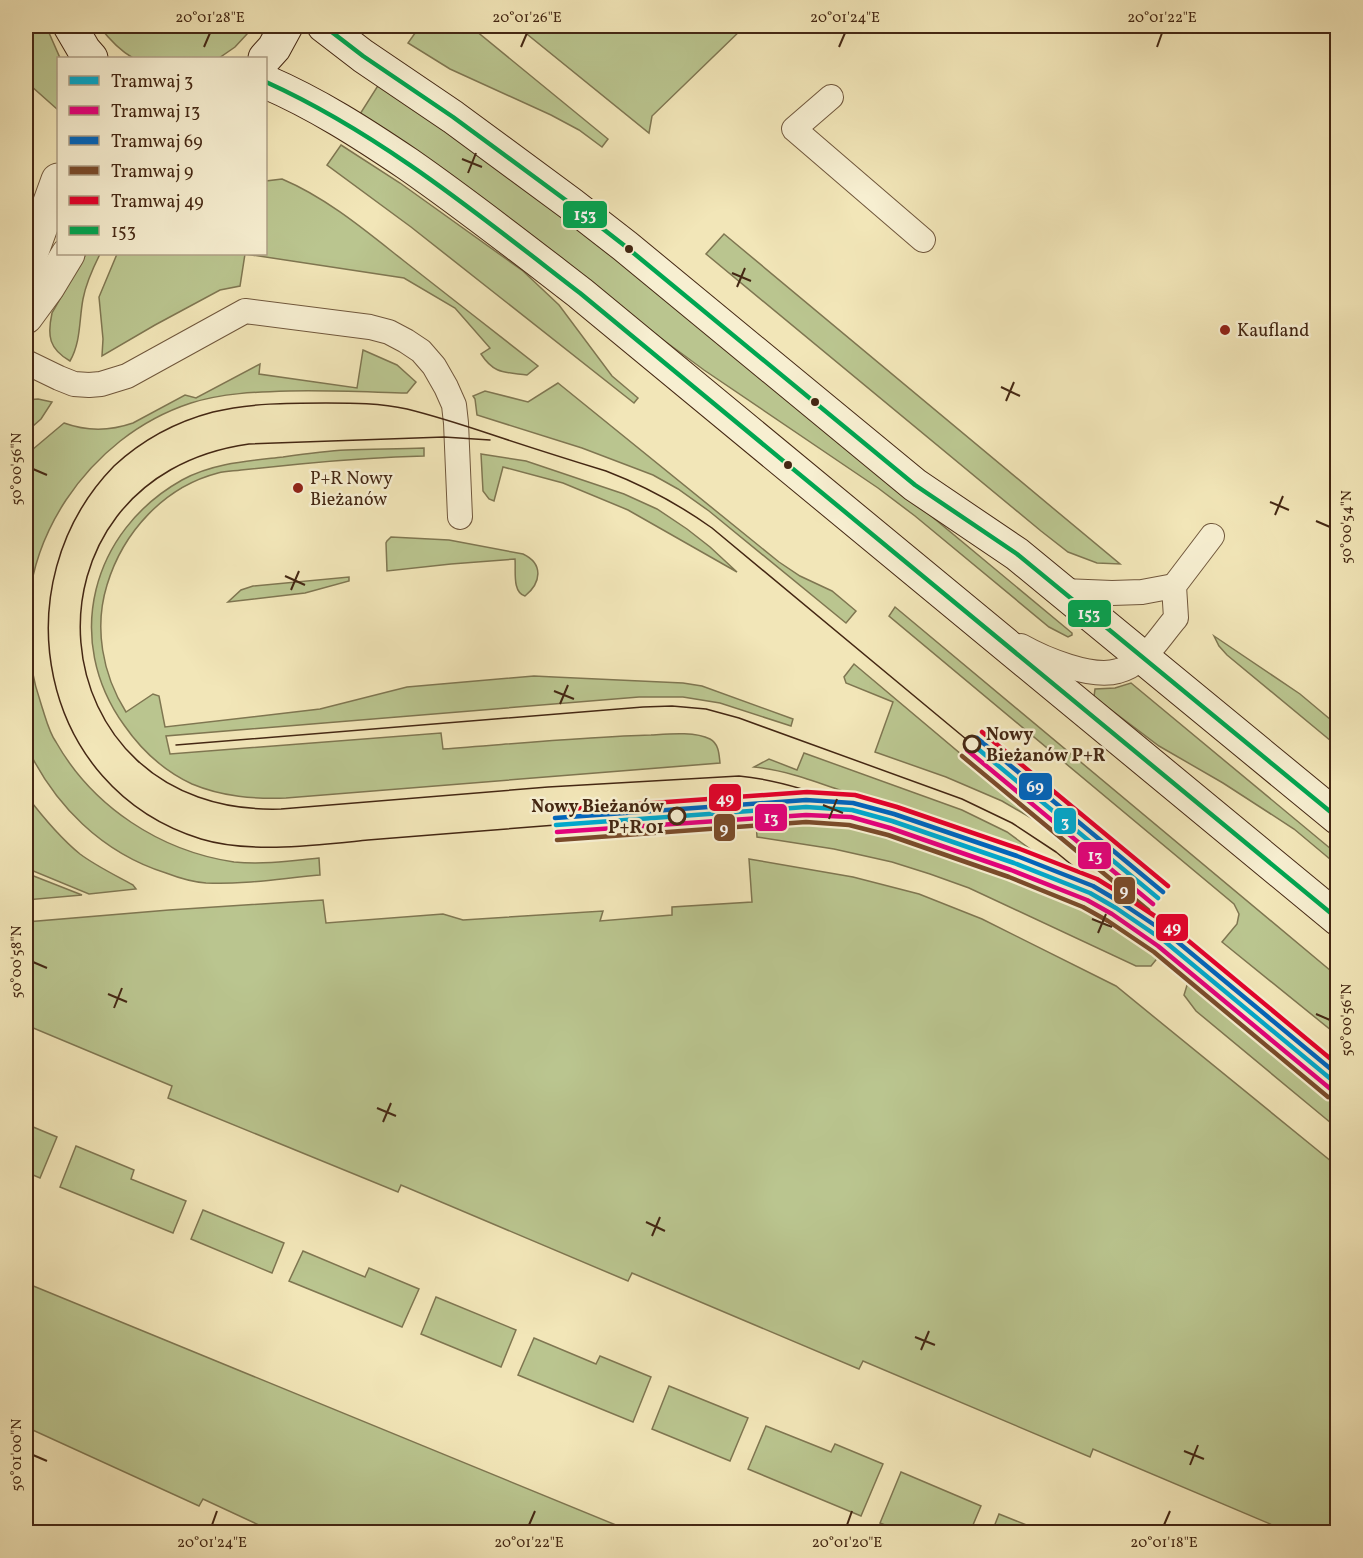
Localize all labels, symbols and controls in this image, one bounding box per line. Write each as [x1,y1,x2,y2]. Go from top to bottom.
text: 20°01'28"E [175,8,245,29]
text: 20°01'26"E [492,8,562,29]
text: 20°01'24"E [810,8,880,29]
text: 20°01'22"E [1127,8,1197,29]
legend [57,57,267,255]
text: Tramwaj 3 [111,70,193,95]
text: Tramwaj 13 [111,100,200,125]
text: Tramwaj 69 [111,130,203,155]
text: Tramwaj 9 [111,160,193,185]
text: Tramwaj 49 [111,190,204,215]
line badge: 153 [562,200,608,229]
text: 153 [574,205,596,227]
text: 153 [111,220,136,245]
unlabelled marker [623,243,635,255]
place label: Kaufland [1237,319,1309,344]
marker: Kaufland [1218,323,1232,337]
unlabelled marker [809,396,821,408]
text: 50°00'56"N [7,432,28,506]
unlabelled marker [782,459,794,471]
place label: P+R Nowy Bieżanów [310,467,393,513]
marker: P+R Nowy Bieżanów [291,481,305,495]
text: 50°00'54"N [1337,490,1358,564]
line badge: 153 [1067,599,1112,628]
text: 153 [1078,604,1100,626]
place label: Nowy Bieżanów P+R [986,723,1106,769]
marker: Nowy Bieżanów P+R [963,735,981,753]
line badge: 69 [1018,772,1053,801]
text: 69 [1026,777,1044,799]
line badge: 49 [708,783,742,812]
text: 49 [716,789,734,811]
place label: Nowy Bieżanów P+R 01 [531,795,664,841]
line badge: 13 [754,803,788,832]
marker: Nowy Bieżanów P+R 01 [668,807,686,825]
line badge: 3 [1053,807,1077,835]
text: 13 [764,808,778,830]
text: 3 [1061,812,1069,834]
line badge: 9 [713,813,736,842]
text: 9 [720,819,729,841]
line badge: 13 [1077,841,1112,870]
text: 13 [1088,846,1102,868]
line badge: 9 [1113,876,1136,905]
text: 9 [1120,881,1129,903]
line badge: 49 [1155,913,1189,942]
text: 49 [1163,918,1181,940]
text: 50°00'58"N [7,925,28,999]
text: 50°00'56"N [1337,983,1358,1057]
text: 50°01'00"N [7,1419,28,1491]
text: 20°01'24"E [177,1533,247,1554]
text: 20°01'22"E [494,1533,564,1554]
text: 20°01'20"E [812,1533,882,1554]
text: 20°01'18"E [1130,1533,1198,1554]

